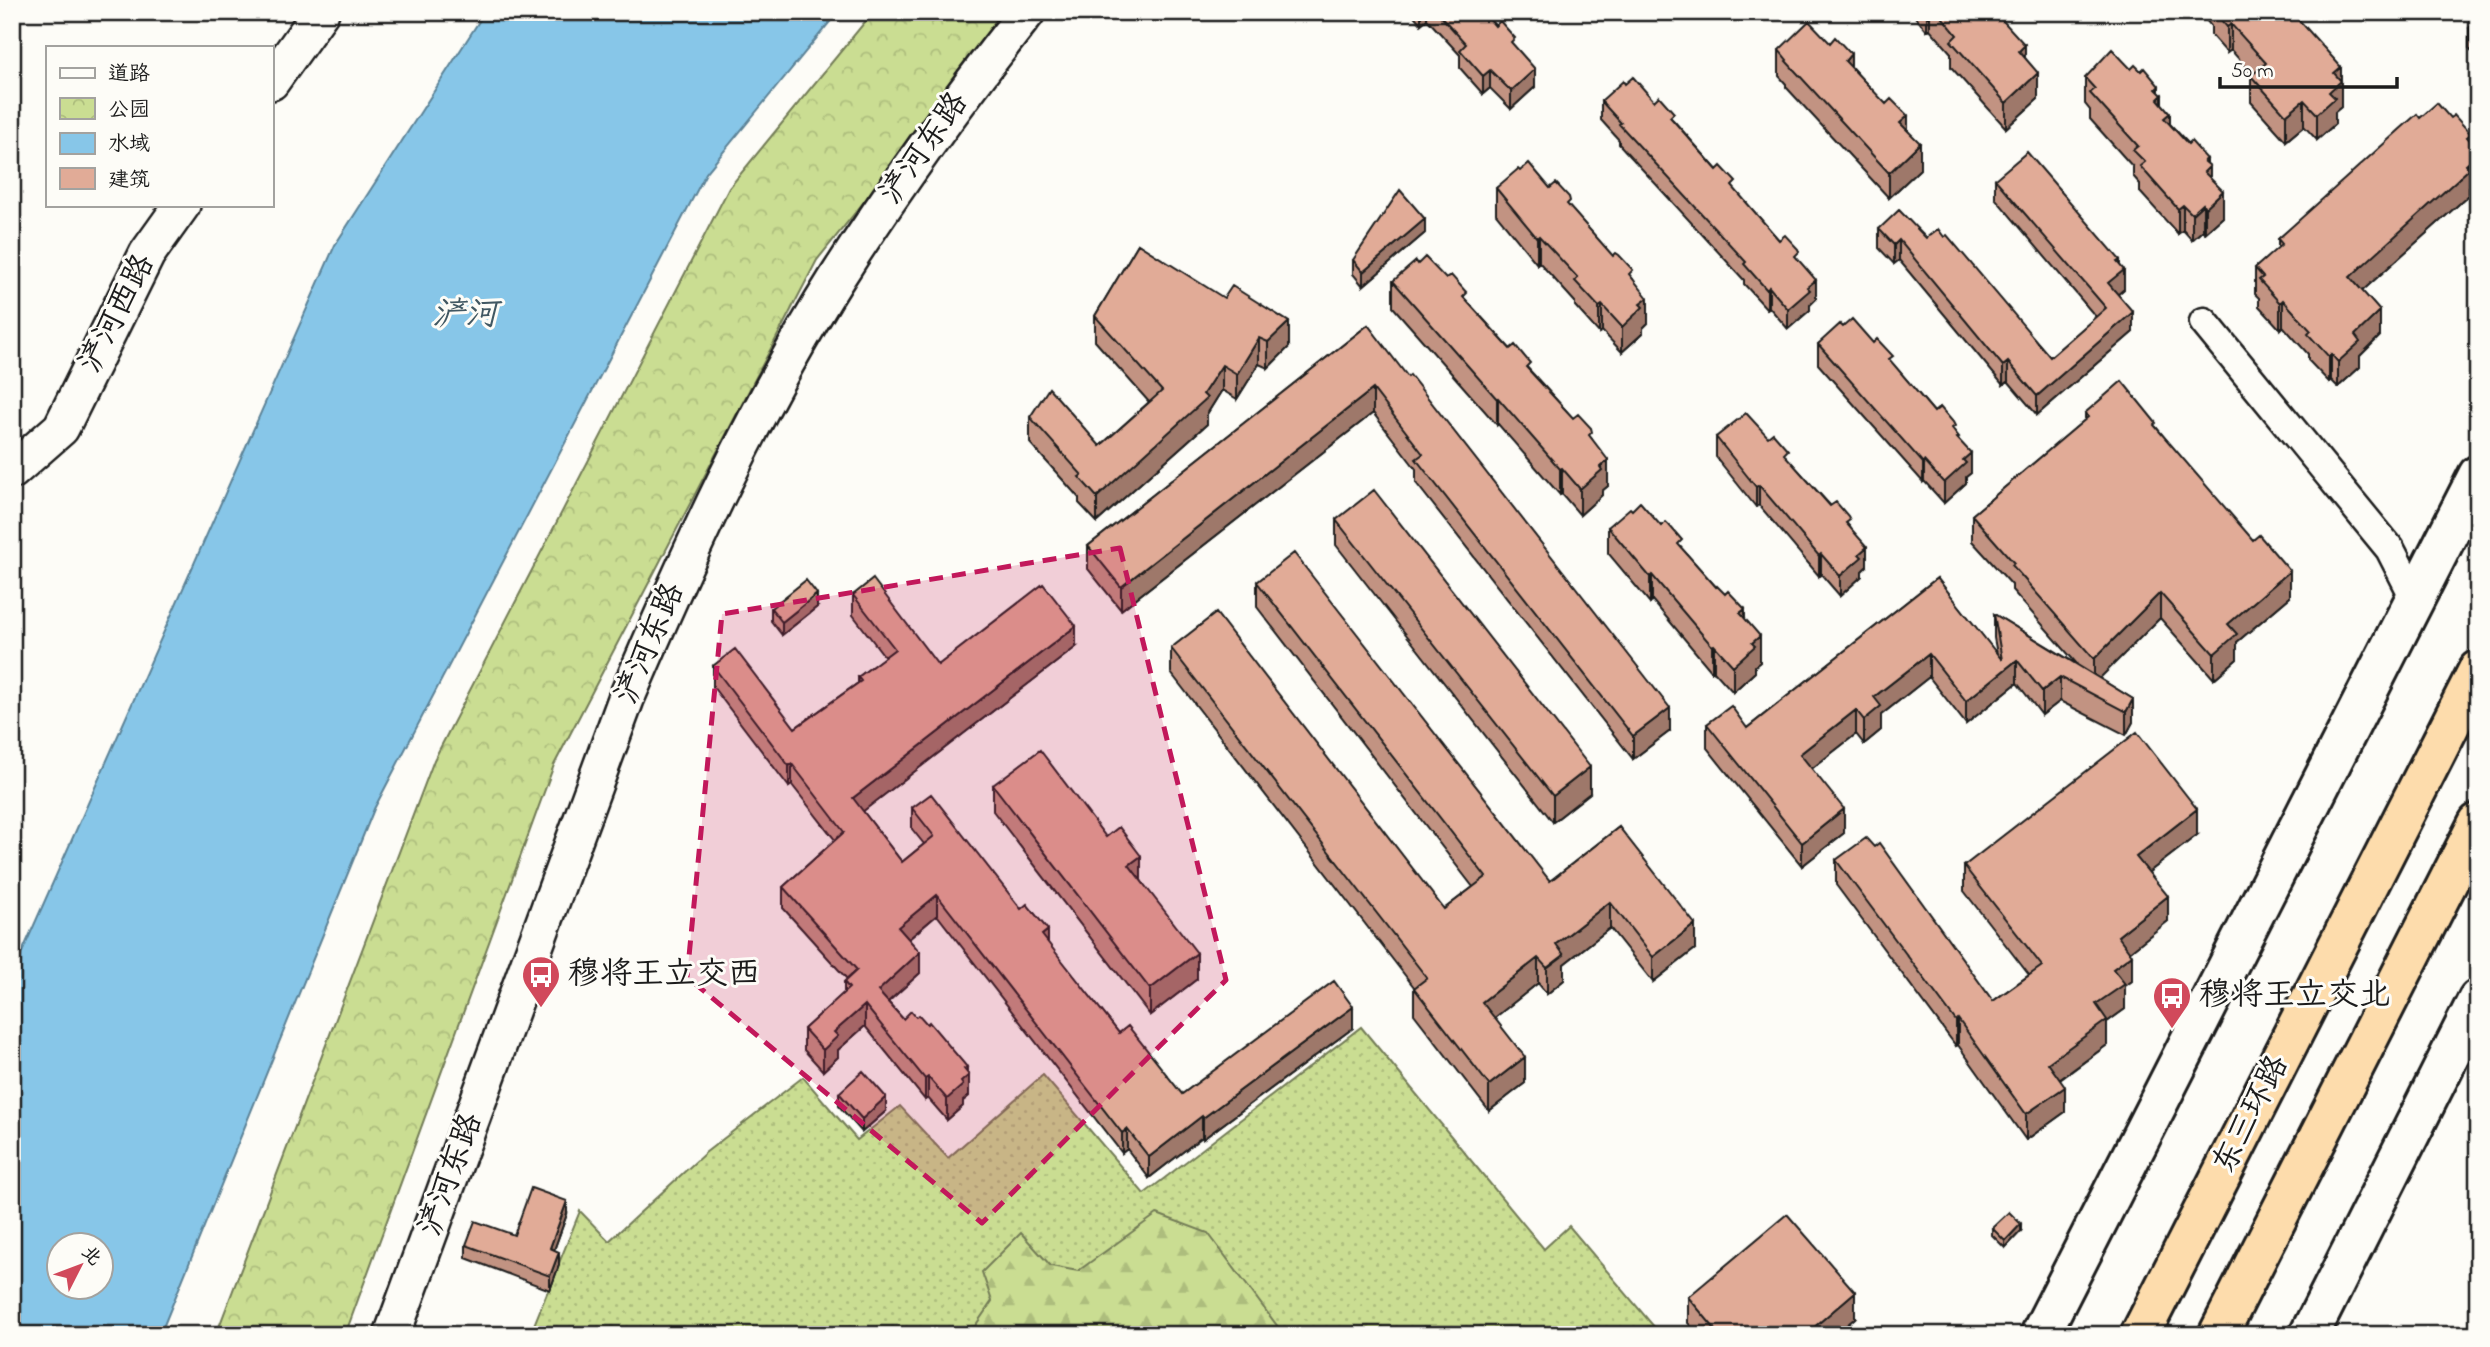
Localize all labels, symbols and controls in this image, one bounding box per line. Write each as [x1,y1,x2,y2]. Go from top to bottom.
legend [46,46,273,206]
scale bar [2220,46,2397,90]
text: 50 m [2231,57,2274,87]
text: 道路 [108,60,150,90]
street label: 浐河东路 [869,83,981,215]
text: 公园 [108,96,150,126]
text: 水域 [108,130,150,160]
text: 建筑 [108,166,150,196]
street label: 浐河西路 [68,246,168,382]
water label: 浐河 [432,292,503,340]
street label: 浐河东路 [604,576,698,712]
place label: 穆将王立交西 [568,952,760,999]
bus stop icon: 穆将王立交西 [520,954,562,1009]
place label: 穆将王立交北 [2199,973,2391,1020]
bus stop icon: 穆将王立交北 [2151,975,2193,1030]
street label: 东三环路 [2202,1047,2302,1183]
street label: 浐河东路 [408,1107,496,1243]
north arrow [46,1232,116,1302]
text: 北 [74,1240,107,1272]

